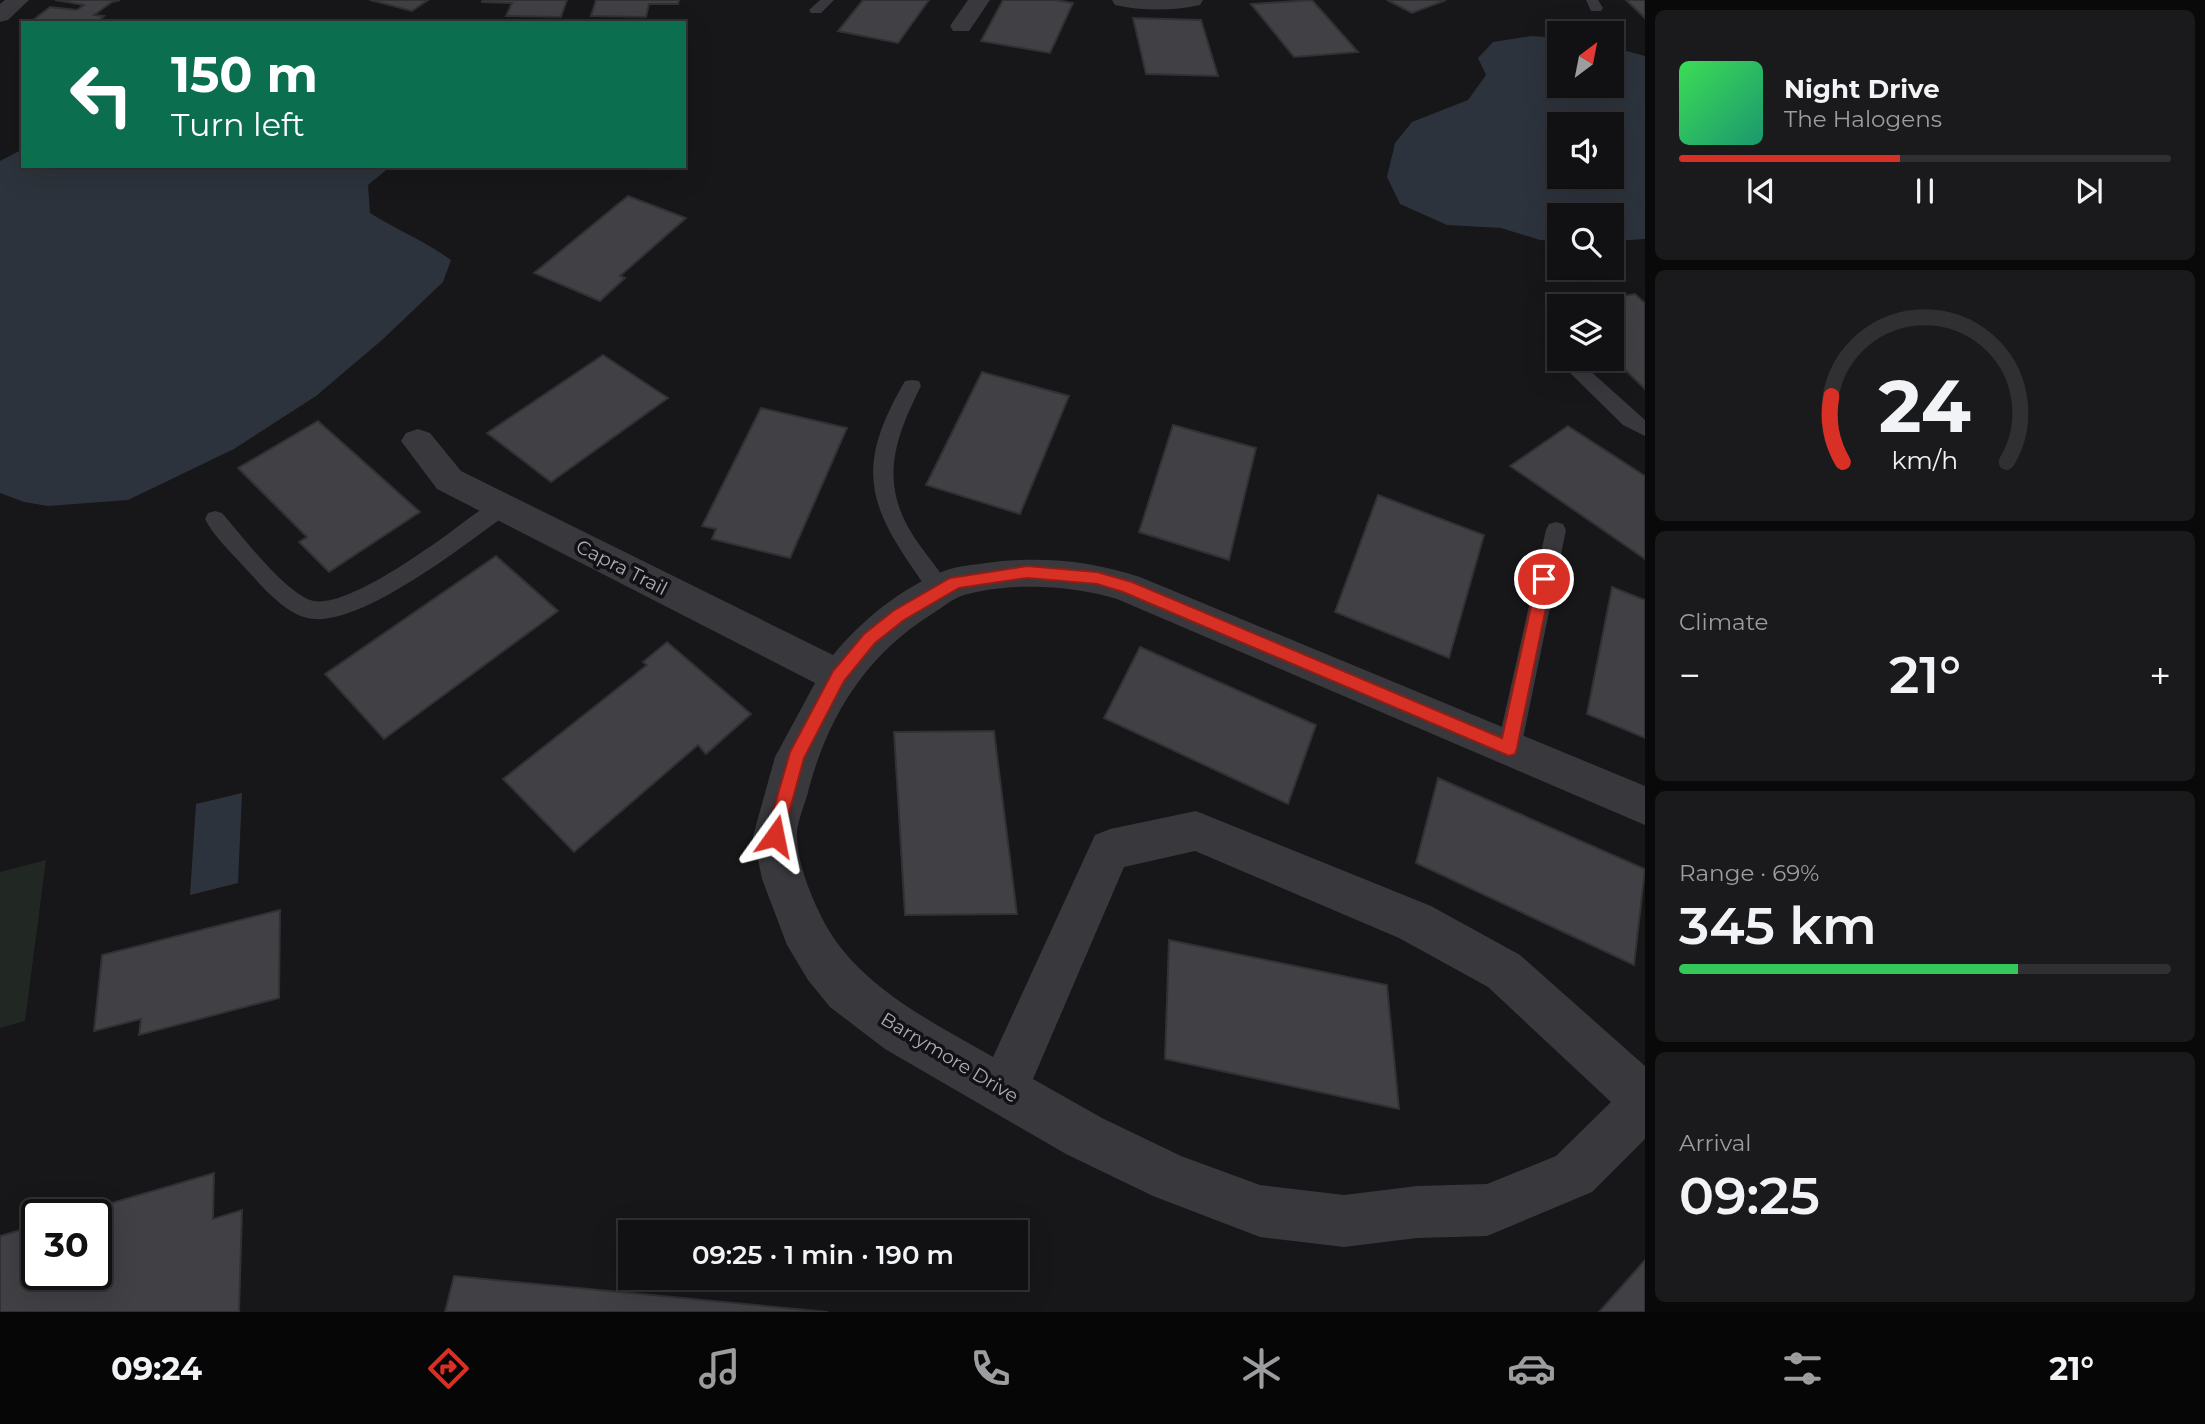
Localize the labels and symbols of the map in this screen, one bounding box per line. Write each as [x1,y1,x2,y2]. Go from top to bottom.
north arrow [1547,21,1624,98]
street label: Capra Trail [572,535,671,600]
pin [1514,549,1574,609]
position arrow [738,799,812,873]
street label: Barrymore Drive [877,1007,1023,1108]
speed limit sign: 30 [21,1199,112,1290]

